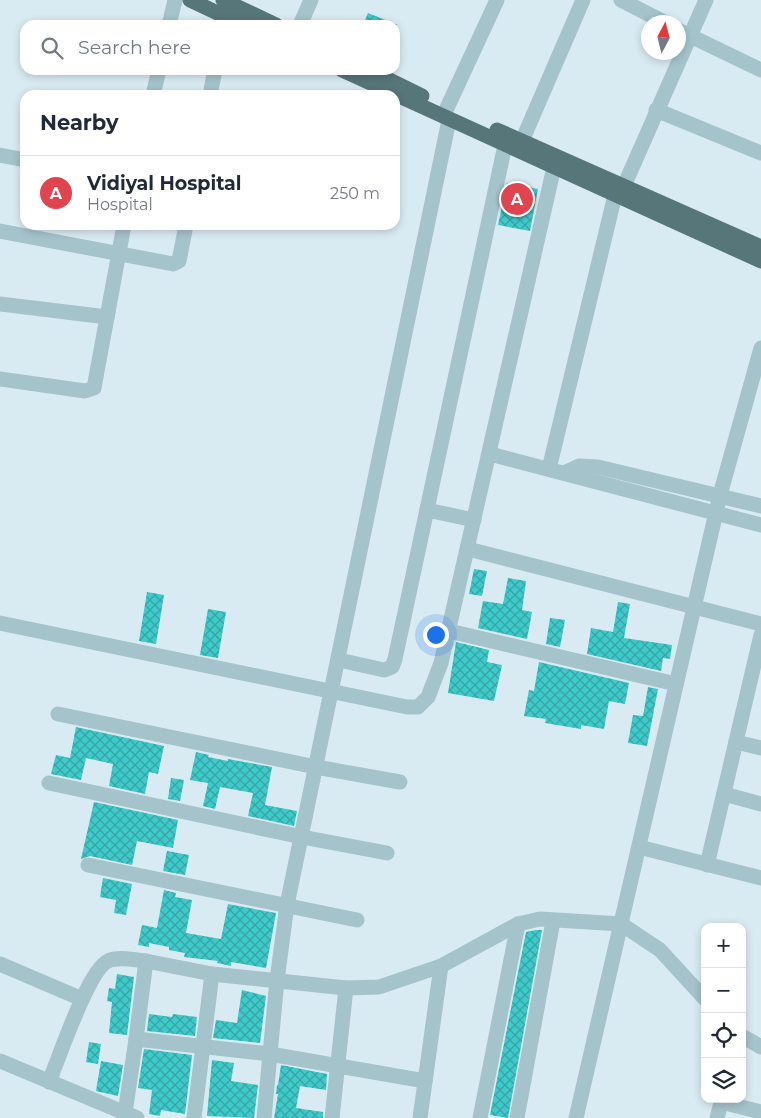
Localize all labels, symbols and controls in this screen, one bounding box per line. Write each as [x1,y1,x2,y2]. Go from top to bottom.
north arrow [641,15,686,60]
search box [20,20,400,75]
icon: search [38,34,66,62]
text: Search here [78,36,191,59]
text: Nearby [40,110,119,135]
text: Vidiyal Hospital [87,172,242,195]
pin: A [501,180,533,218]
text: A [50,184,62,203]
text: 250 m [330,184,380,203]
text: Hospital [87,195,153,214]
your location [423,622,449,648]
map controls [701,923,746,1103]
button: + [701,923,746,968]
button: − [701,968,746,1013]
button: locate [701,1013,746,1058]
button: layers [701,1058,746,1103]

